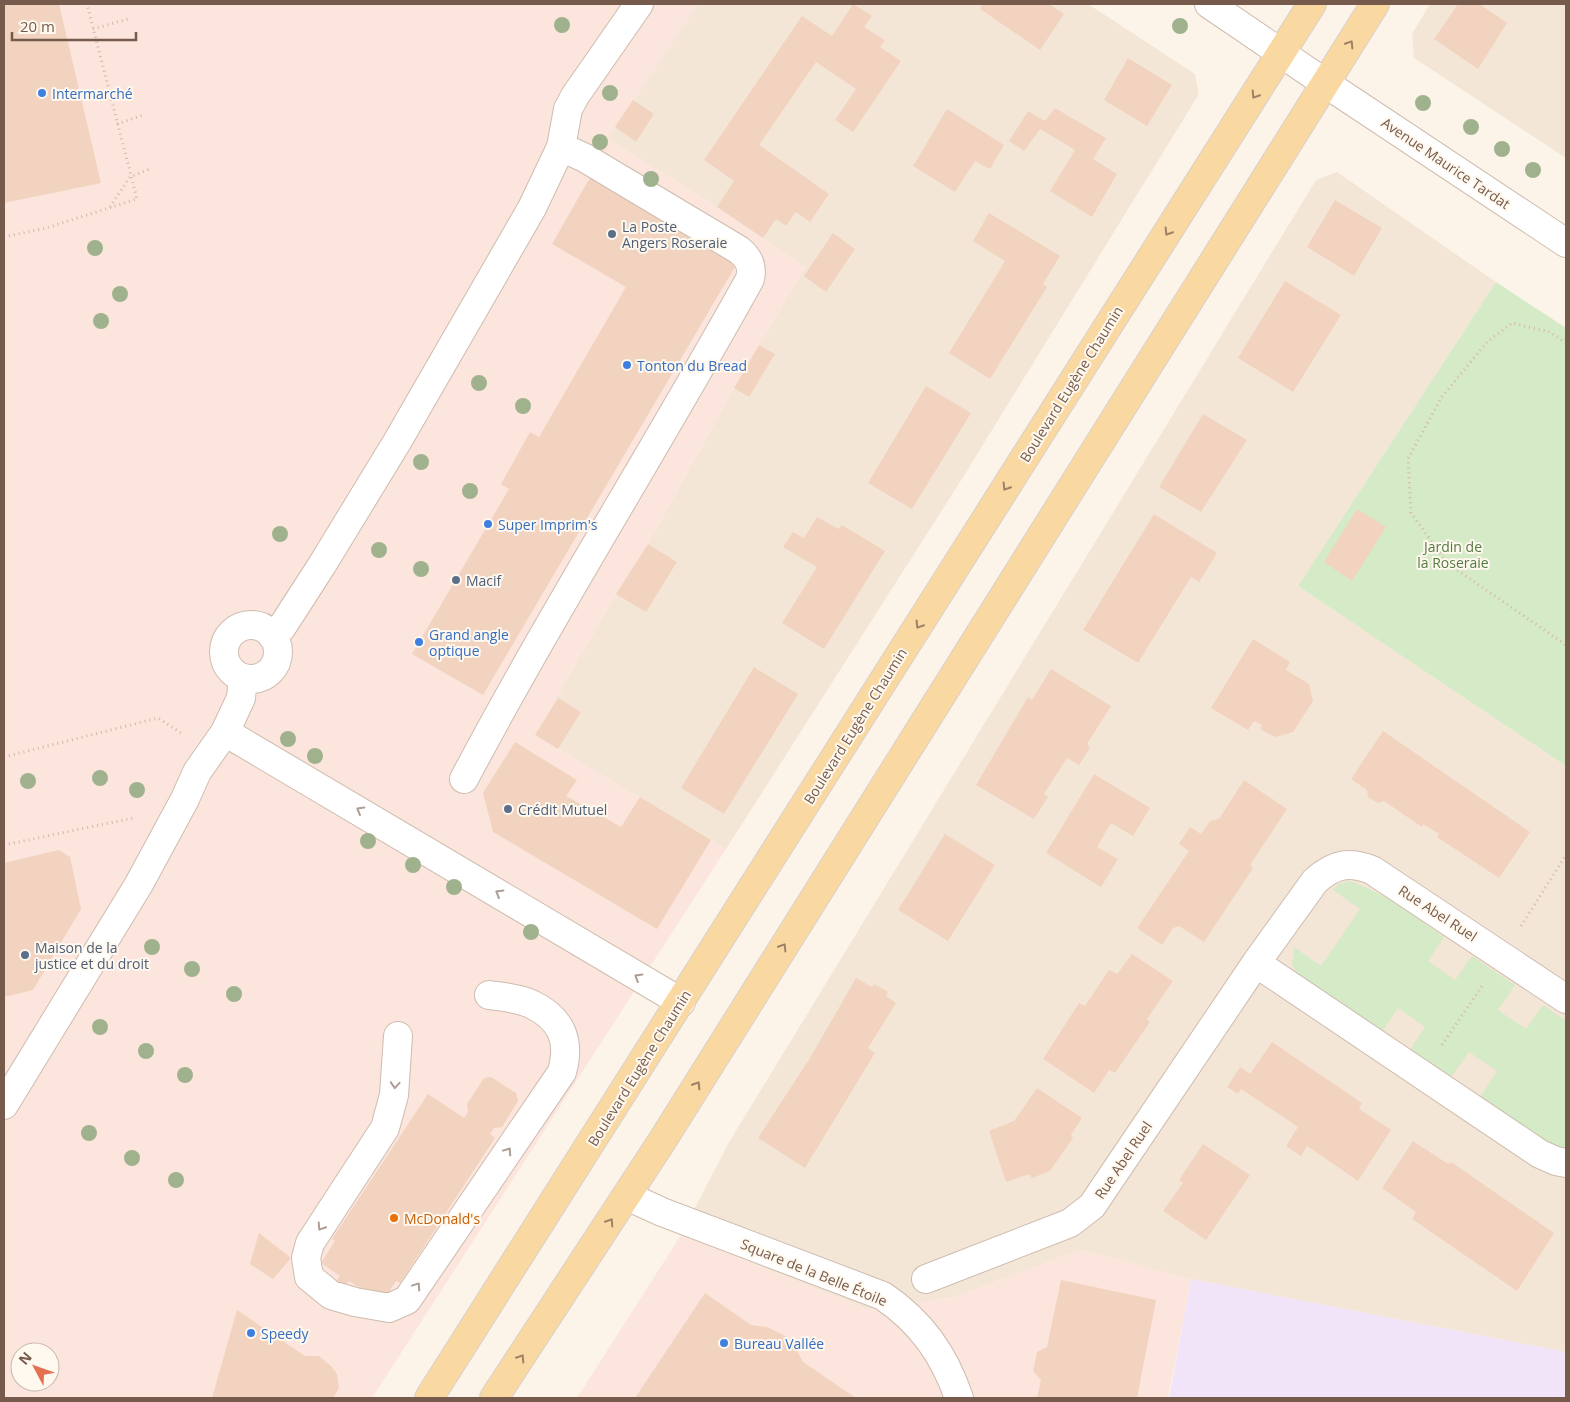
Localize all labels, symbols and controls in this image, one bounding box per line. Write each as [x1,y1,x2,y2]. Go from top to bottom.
scale bar [12,10,136,42]
text: 20 m [20,16,55,36]
one-way arrow [1344,40,1353,49]
place label: Intermarché [52,84,133,103]
marker: Intermarché [36,87,48,99]
one-way arrow [1252,89,1261,98]
street label: Avenue Maurice Tardat [1378,113,1514,213]
place label: La Poste Angers Roseraie [622,217,728,252]
one-way arrow [1164,226,1174,235]
marker: La Poste Angers Roseraie [606,228,618,240]
street label: Boulevard Eugène Chaumin [1015,302,1127,466]
place label: Tonton du Bread [637,356,747,375]
marker: Tonton du Bread [621,359,633,371]
one-way arrow [1002,482,1012,491]
place label: Super Imprim's [498,515,598,534]
marker: Super Imprim's [482,518,494,530]
park label: Jardin de la Roseraie [1417,537,1489,572]
place label: Macif [466,571,503,590]
marker: Macif [450,574,462,586]
one-way arrow [915,619,925,628]
place label: Grand angle optique [429,625,509,660]
marker: Grand angle optique [413,636,425,648]
street label: Boulevard Eugène Chaumin [799,644,911,808]
place label: Crédit Mutuel [518,800,607,819]
marker: Crédit Mutuel [502,803,514,815]
one-way arrow [356,807,365,817]
street label: Rue Abel Ruel [1395,881,1481,945]
one-way arrow [496,890,505,900]
place label: Maison de la justice et du droit [34,938,149,973]
one-way arrow [777,943,787,952]
marker: Maison de la justice et du droit [19,949,31,961]
one-way arrow [635,974,644,984]
street label: Boulevard Eugène Chaumin [583,986,695,1150]
one-way arrow [389,1081,400,1089]
one-way arrow [691,1081,700,1090]
street label: Rue Abel Ruel [1090,1117,1156,1203]
one-way arrow [502,1147,512,1156]
place label: McDonald's [404,1209,480,1228]
marker: McDonald's [388,1212,400,1224]
one-way arrow [604,1218,613,1227]
one-way arrow [318,1221,327,1230]
street label: Square de la Belle Étoile [738,1234,890,1310]
one-way arrow [411,1282,420,1292]
place label: Speedy [261,1324,310,1343]
marker: Speedy [245,1327,257,1339]
place label: Bureau Vallée [734,1334,824,1353]
marker: Bureau Vallée [718,1337,730,1349]
north arrow [10,1342,60,1392]
text: N [14,1348,36,1369]
one-way arrow [514,1354,524,1363]

